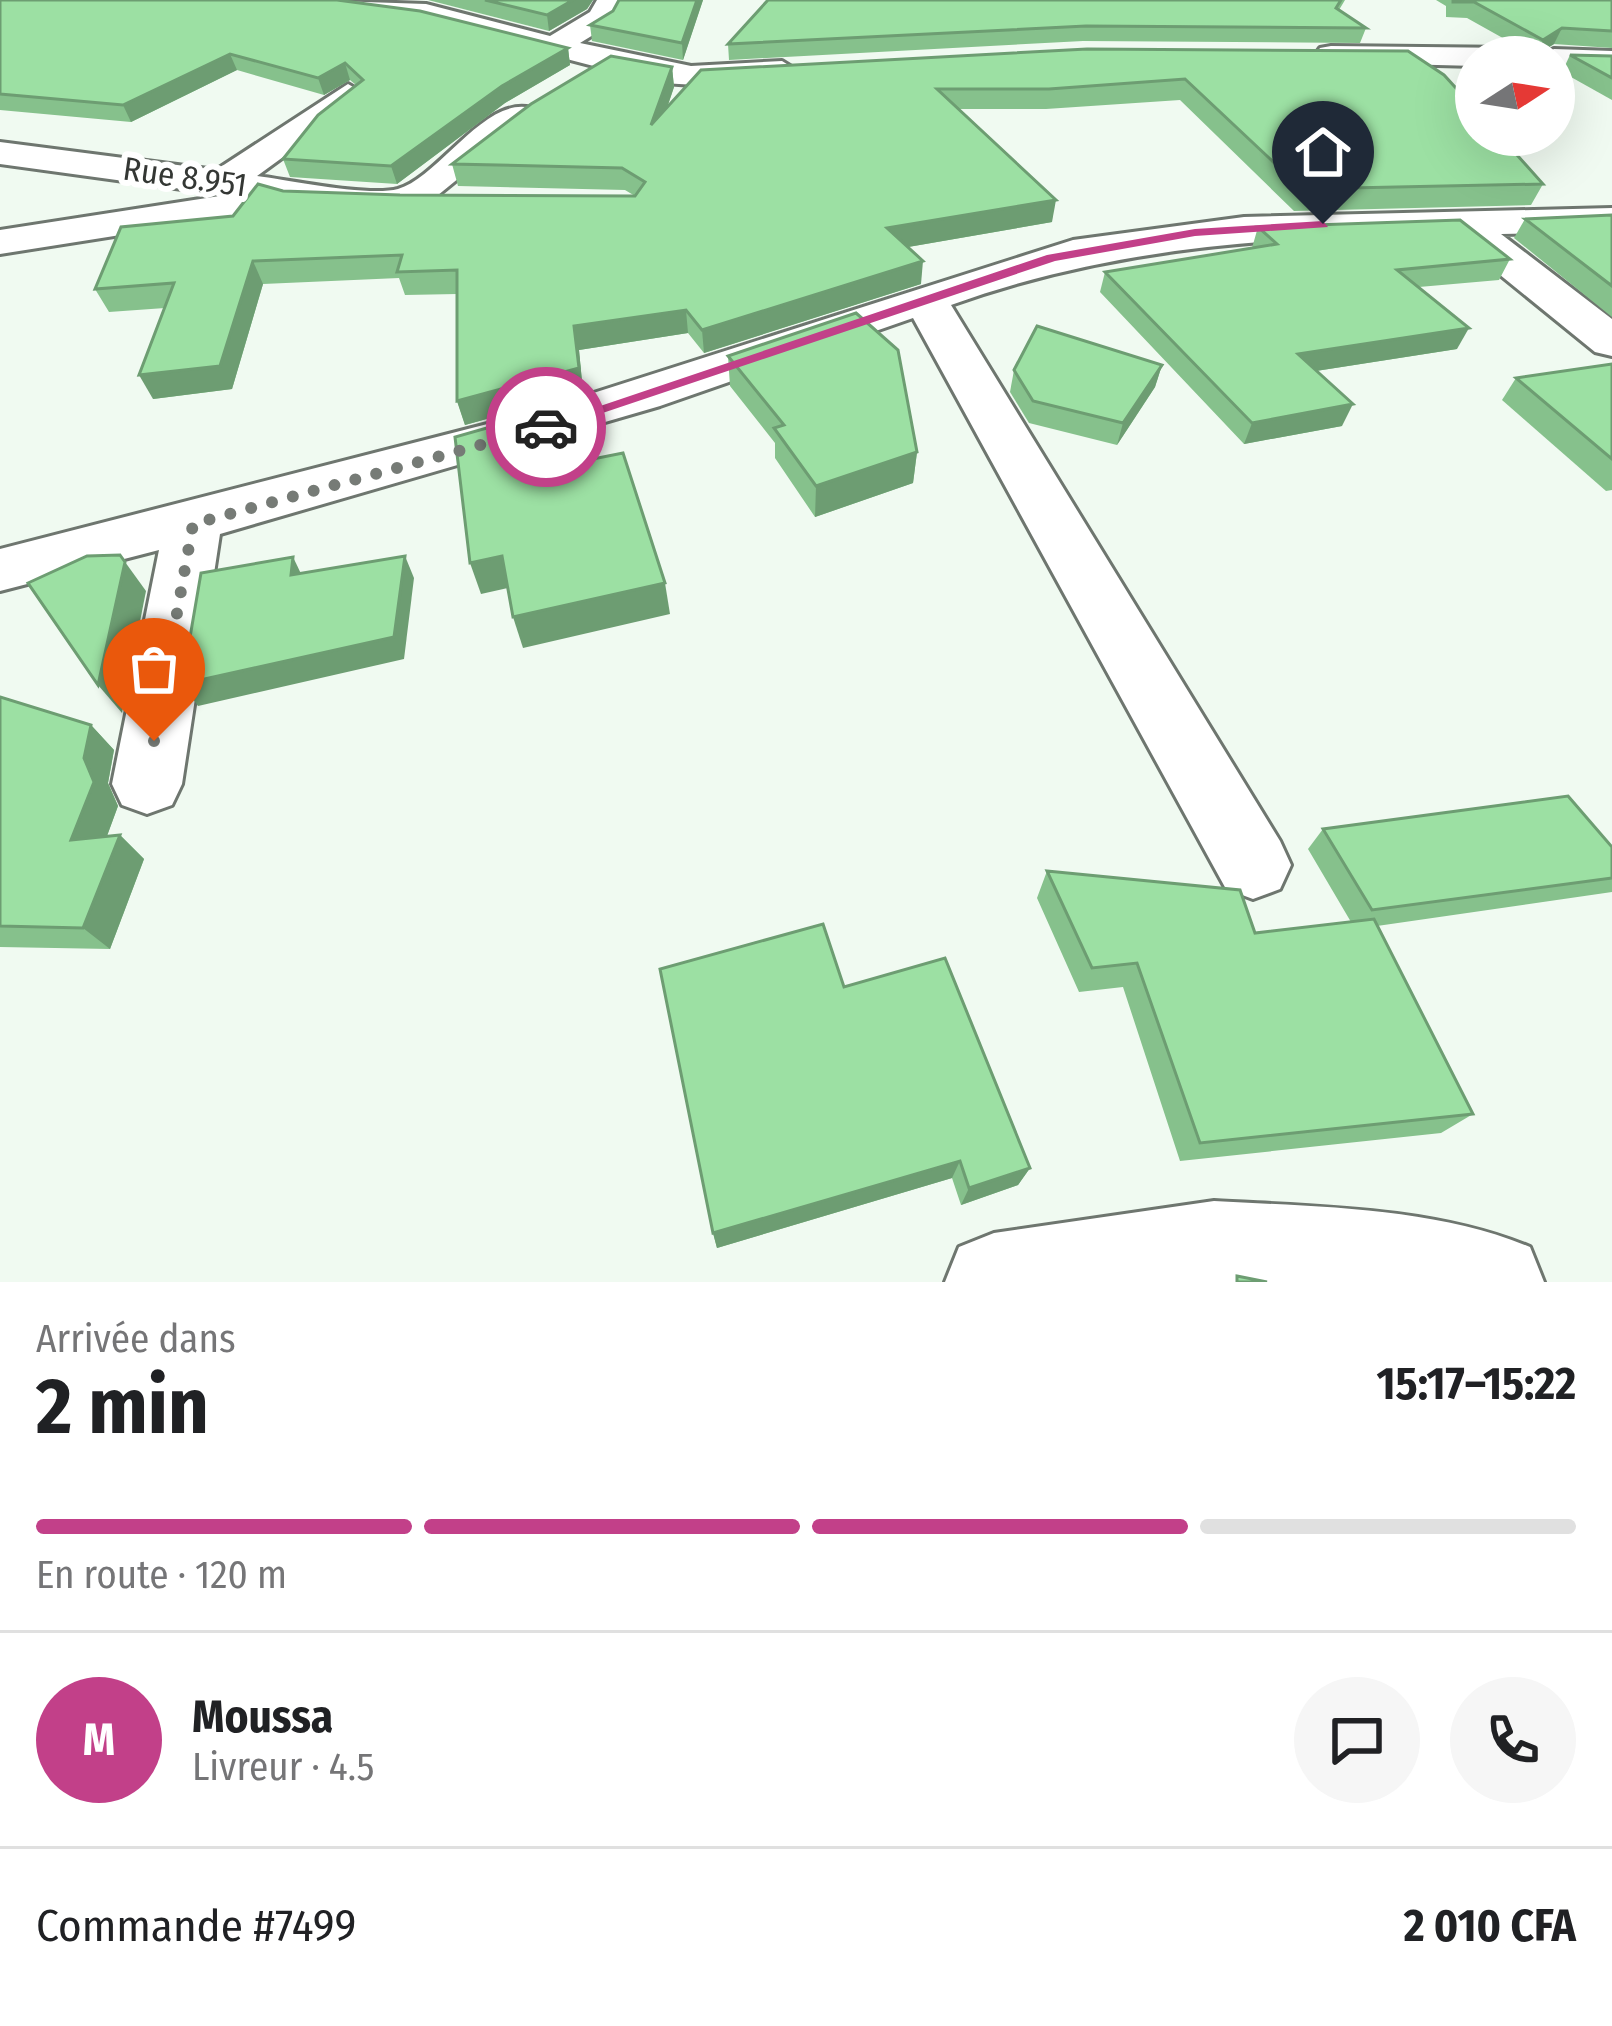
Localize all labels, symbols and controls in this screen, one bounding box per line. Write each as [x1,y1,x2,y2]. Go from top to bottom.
north arrow [1455,36,1575,156]
map controls [1455,36,1575,156]
pin [1272,101,1374,224]
icon: home [1290,119,1356,185]
street label: Rue 8.951 [121,149,249,205]
courier [486,367,606,487]
icon: car [513,394,579,460]
pin [103,618,205,741]
icon: bag [121,636,187,702]
text: Arrivée dans [36,1316,236,1362]
text: 15:17–15:22 [1377,1357,1576,1411]
text: 2 min [36,1360,209,1454]
text: En route · 120 m [36,1552,287,1598]
button: chat [1294,1677,1420,1803]
button: phone [1450,1677,1576,1803]
text: Moussa [192,1690,333,1744]
text: M [83,1713,115,1767]
text: Livreur · 4.5 [192,1744,374,1790]
text: Commande #7499 [36,1899,356,1953]
text: 2 010 CFA [1404,1899,1576,1953]

